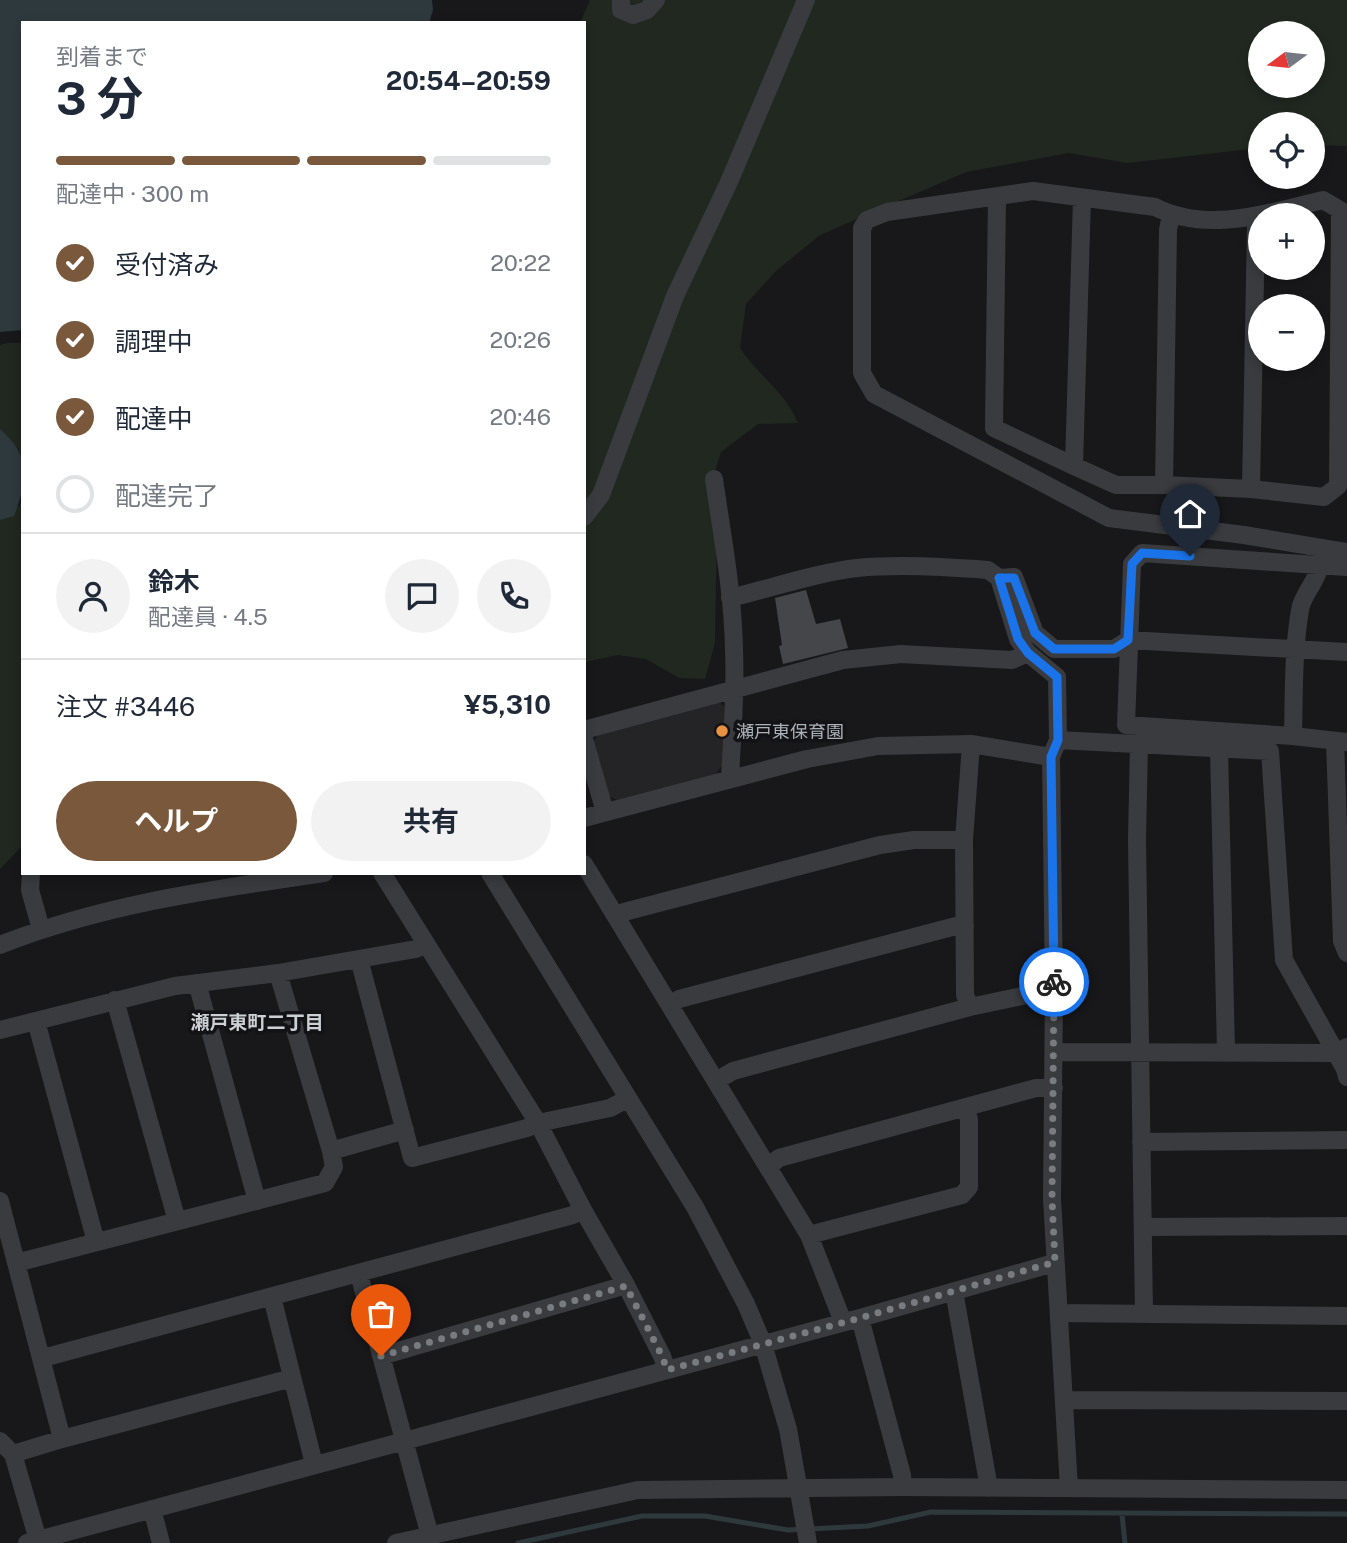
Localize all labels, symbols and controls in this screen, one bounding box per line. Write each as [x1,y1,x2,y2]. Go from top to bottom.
north arrow [1248,21,1325,98]
map controls [1248,21,1325,371]
text: 到着まで [56,43,148,70]
text: 20:54–20:59 [386,65,551,96]
text: 3 分 [56,71,143,125]
button: locate [1248,112,1325,189]
text: 配達中 · 300 m [56,180,209,207]
button: + [1248,203,1325,280]
icon: check [56,244,94,282]
text: 受付済み [115,249,219,280]
text: 20:22 [490,249,551,276]
button: − [1248,294,1325,371]
icon: check [56,321,94,359]
text: 調理中 [115,326,193,357]
text: 20:26 [490,326,551,353]
icon: check [56,398,94,436]
text: 配達中 [115,403,193,434]
text: 20:46 [489,403,551,430]
text: 配達完了 [115,480,219,511]
pin [1160,484,1220,556]
icon: home [1171,495,1209,533]
button: person [56,559,130,633]
button: chat [385,559,459,633]
button: phone [477,559,551,633]
text: 鈴木 [148,566,200,597]
text: 配達員 · 4.5 [148,603,268,630]
text: ¥5,310 [464,689,551,720]
text: 注文 #3446 [56,691,195,722]
place label: 瀬戸東保育園 [736,721,844,742]
marker: 瀬戸東保育園 [714,723,730,739]
button: ヘルプ [56,781,297,861]
button: 共有 [311,781,551,861]
courier [1019,947,1089,1017]
icon: bike [1035,963,1073,1001]
district label: 瀬戸東町二丁目 [190,1011,324,1033]
pin [351,1284,411,1356]
icon: bag [362,1295,400,1333]

